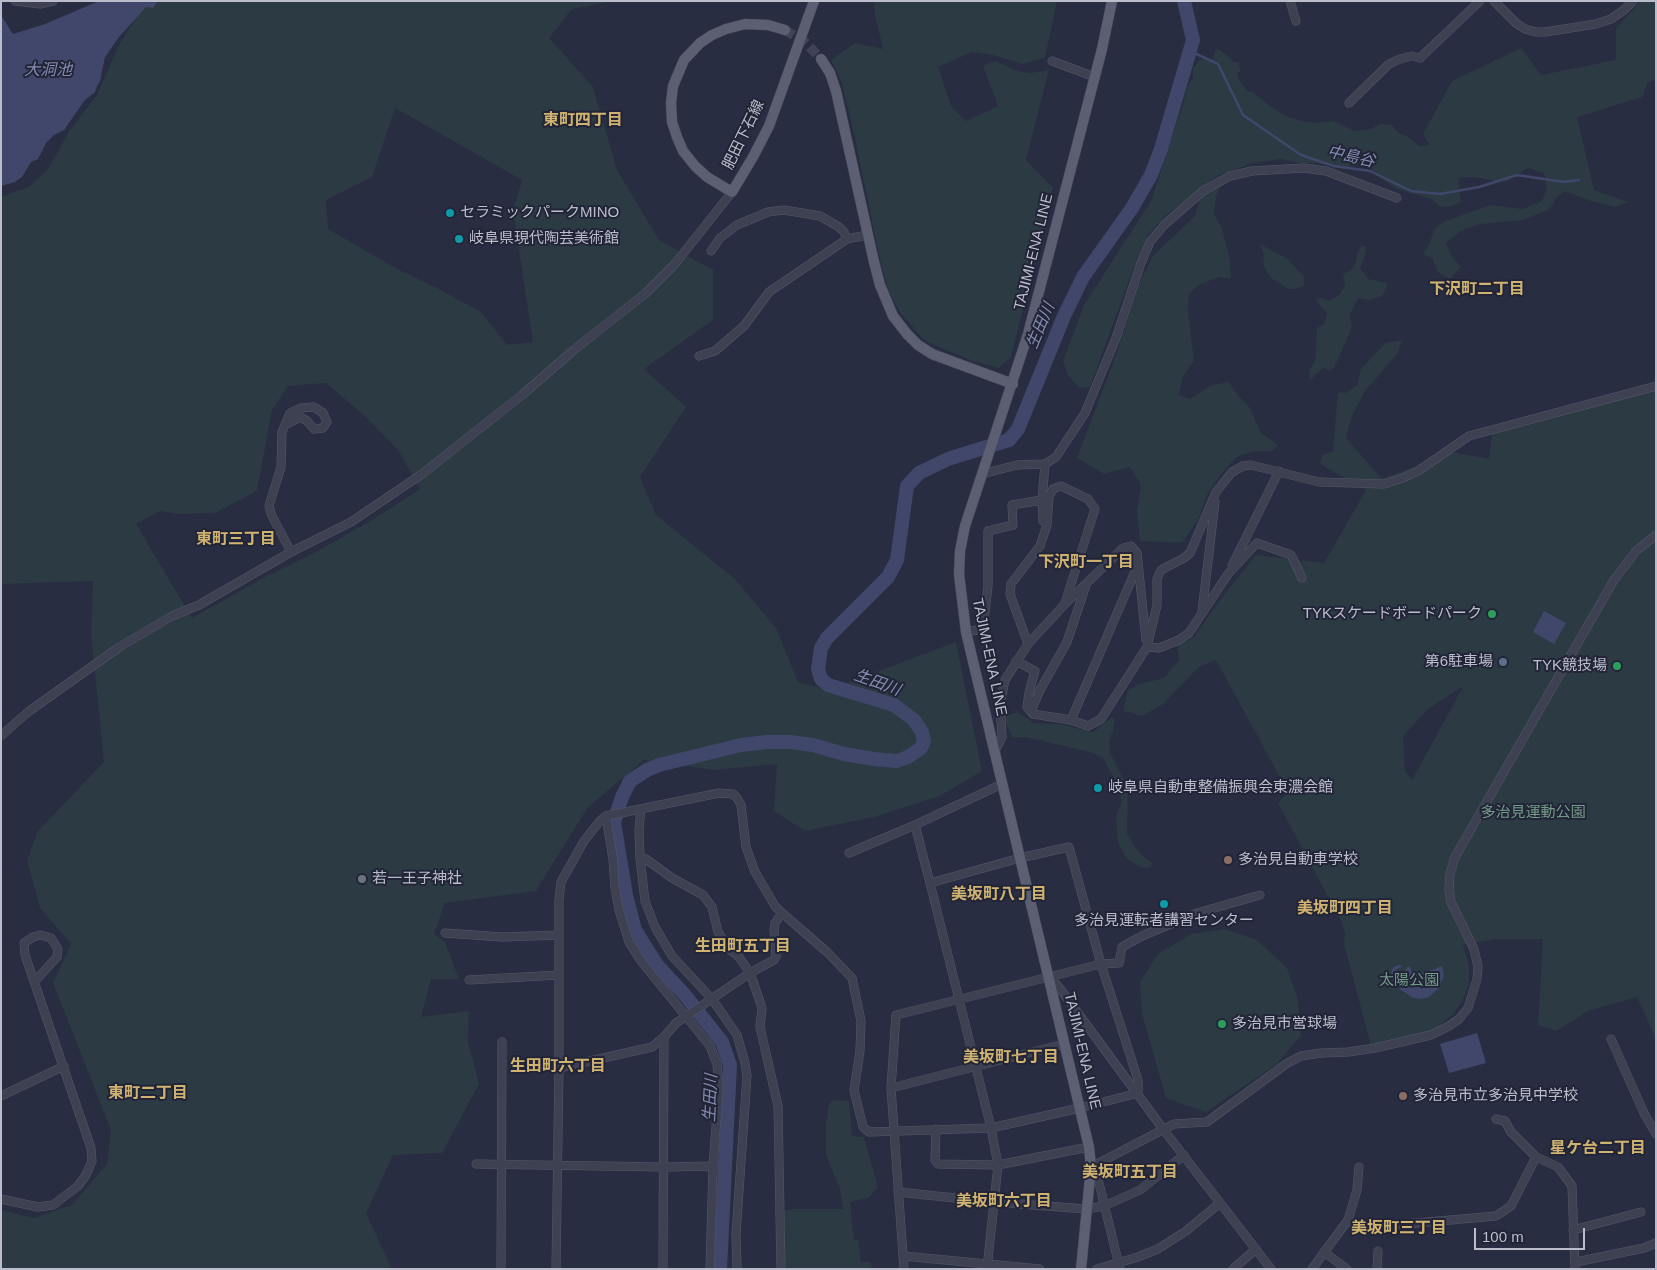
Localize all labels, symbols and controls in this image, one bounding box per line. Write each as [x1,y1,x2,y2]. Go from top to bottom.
water label: 大洞池 [24,61,72,81]
street label: 肥田下石線 [719,97,769,173]
district label: 東町四丁目 [543,111,623,131]
water label: 中島谷 [1325,142,1377,172]
street label: TAJIMI-ENA LINE [1011,192,1057,312]
place label: セラミックパークMINO [460,204,619,222]
marker: セラミックパークMINO [444,207,456,219]
place label: 岐阜県現代陶芸美術館 [469,230,619,248]
marker: 岐阜県現代陶芸美術館 [453,233,465,245]
district label: 下沢町二丁目 [1429,280,1525,300]
water label: 生田川 [1023,300,1059,352]
district label: 東町三丁目 [196,530,276,550]
district label: 下沢町一丁目 [1038,553,1134,573]
street label: TAJIMI-ENA LINE [968,597,1010,717]
place label: TYKスケードボードパーク [1303,605,1482,623]
marker: TYKスケードボードパーク [1486,608,1498,620]
place label: 第6駐車場 [1425,653,1493,671]
marker: 第6駐車場 [1497,656,1509,668]
place label: TYK競技場 [1533,657,1607,675]
marker: TYK競技場 [1611,660,1623,672]
water label: 生田川 [851,666,903,700]
place label: 岐阜県自動車整備振興会東濃会館 [1108,779,1333,797]
marker: 岐阜県自動車整備振興会東濃会館 [1092,782,1104,794]
park label: 多治見運動公園 [1481,804,1585,822]
place label: 多治見自動車学校 [1238,851,1358,869]
marker: 多治見自動車学校 [1222,854,1234,866]
place label: 若一王子神社 [372,870,462,888]
marker: 若一王子神社 [356,873,368,885]
district label: 美坂町八丁目 [951,885,1047,905]
marker: 多治見運転者講習センター [1158,898,1170,910]
district label: 美坂町四丁目 [1297,899,1393,919]
place label: 多治見運転者講習センター [1074,912,1254,930]
district label: 生田町五丁目 [695,937,791,957]
park label: 太陽公園 [1379,972,1439,990]
street label: TAJIMI-ENA LINE [1060,991,1104,1111]
place label: 多治見市営球場 [1232,1015,1337,1033]
marker: 多治見市営球場 [1216,1018,1228,1030]
district label: 美坂町七丁目 [963,1048,1059,1068]
district label: 生田町六丁目 [510,1057,606,1077]
water label: 生田川 [700,1074,722,1122]
district label: 東町二丁目 [108,1084,188,1104]
place label: 多治見市立多治見中学校 [1413,1087,1578,1105]
marker: 多治見市立多治見中学校 [1397,1090,1409,1102]
district label: 星ケ台二丁目 [1550,1139,1646,1159]
district label: 美坂町五丁目 [1082,1163,1178,1183]
district label: 美坂町六丁目 [956,1192,1052,1212]
scale bar [1477,1218,1588,1250]
district label: 美坂町三丁目 [1351,1219,1447,1239]
text: 100 m [1482,1228,1524,1245]

